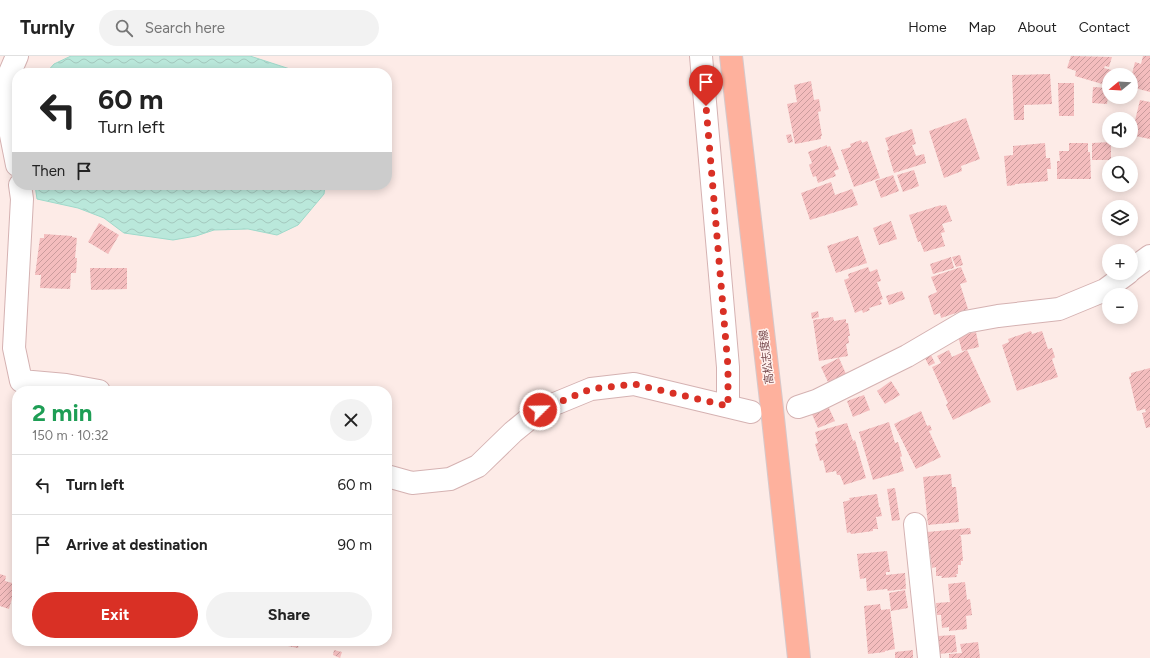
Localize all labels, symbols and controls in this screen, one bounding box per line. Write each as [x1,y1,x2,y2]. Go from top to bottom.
search box [99,10,379,46]
text: Turnly [20,16,75,39]
icon: search [113,17,135,39]
text: Search here [145,19,225,37]
text: Home [908,19,947,36]
text: Map [969,19,996,36]
text: About [1018,19,1057,36]
text: Contact [1079,19,1130,36]
pin [689,65,723,106]
north arrow [1102,68,1138,104]
map controls [1102,68,1138,324]
icon: arrive [695,71,717,93]
text: 60 m [98,82,163,116]
icon: left [32,84,84,136]
button: sound [1102,112,1138,148]
text: Turn left [98,116,165,138]
button: search [1102,156,1138,192]
icon: arrive [73,160,95,182]
text: Then [32,162,65,180]
button: layers [1102,200,1138,236]
button: + [1102,244,1138,280]
button: − [1102,288,1138,324]
street label: 高松志度線 [757,329,776,385]
position arrow [519,389,561,431]
text: 2 min [32,398,92,427]
button: close [330,399,372,441]
text: 150 m · 10:32 [32,428,109,443]
icon: left [32,474,54,496]
text: Turn left [66,476,124,494]
text: 60 m [337,476,372,494]
icon: arrive [32,534,54,556]
text: Arrive at destination [66,536,207,554]
text: 90 m [337,536,372,554]
button: Exit [32,592,198,638]
button: Share [206,592,372,638]

